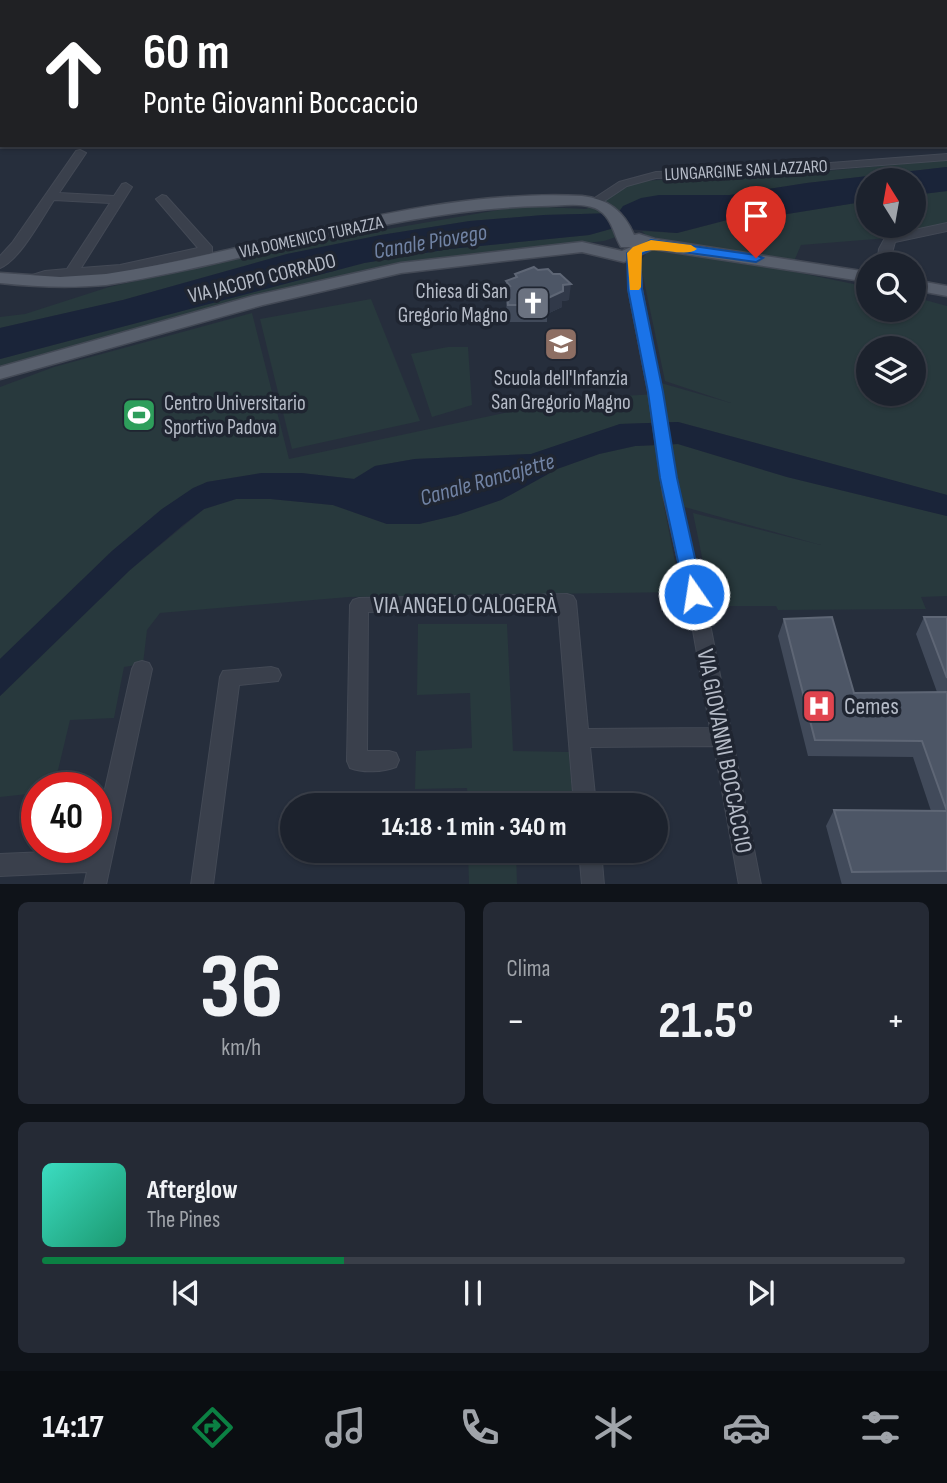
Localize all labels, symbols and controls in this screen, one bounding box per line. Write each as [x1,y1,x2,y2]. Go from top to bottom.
text: 60 m [143,24,230,83]
icon: ahead [28,28,119,119]
text: Ponte Giovanni Boccaccio [143,84,418,123]
street label: LUNGARGINE SAN LAZZARO [664,156,828,185]
north arrow [856,168,926,238]
map controls [856,168,926,406]
pin [726,186,786,258]
icon: arrive [737,197,775,235]
street label: VIA DOMENICO TURAZZA [237,212,385,263]
water label: Canale Piovego [371,218,490,266]
street label: VIA JACOPO CORRADO [186,248,339,309]
button: search [856,252,926,322]
place label: Chiesa di San Gregorio Magno [398,279,508,328]
church icon: Chiesa di San Gregorio Magno [514,284,552,322]
school or university icon: Scuola dell'Infanzia San Gregorio Magno [542,325,580,363]
button: layers [856,336,926,406]
place label: Scuola dell'Infanzia San Gregorio Magno [491,366,631,415]
place label: Centro Universitario Sportivo Padova [164,391,306,440]
sports icon: Centro Universitario Sportivo Padova [120,396,158,434]
water label: Canale Roncajette [417,447,558,513]
position arrow [657,557,731,631]
street label: VIA ANGELO CALOGERÀ [373,591,558,620]
street label: VIA GIOVANNI BOCCACCIO [690,647,759,856]
hospital icon: Cemes [800,687,838,725]
place label: Cemes [844,692,899,721]
speed limit sign: 40 [21,772,112,863]
text: 14:18 · 1 min · 340 m [381,812,567,843]
text: 36 [199,934,283,1043]
text: Clima [507,955,550,983]
text: 21.5° [658,990,753,1053]
text: − [507,999,525,1044]
text: + [886,999,905,1044]
text: km/h [221,1034,261,1062]
text: Afterglow [147,1175,238,1206]
text: The Pines [147,1206,220,1234]
icon: previous [167,1274,205,1312]
icon: pause [454,1274,492,1312]
icon: next [742,1274,780,1312]
icon: directions [188,1403,237,1452]
icon: music [321,1403,370,1452]
icon: phone [455,1403,504,1452]
icon: climate [589,1403,638,1452]
icon: car [722,1403,771,1452]
icon: filters [856,1403,905,1452]
text: 14:17 [42,1408,103,1447]

